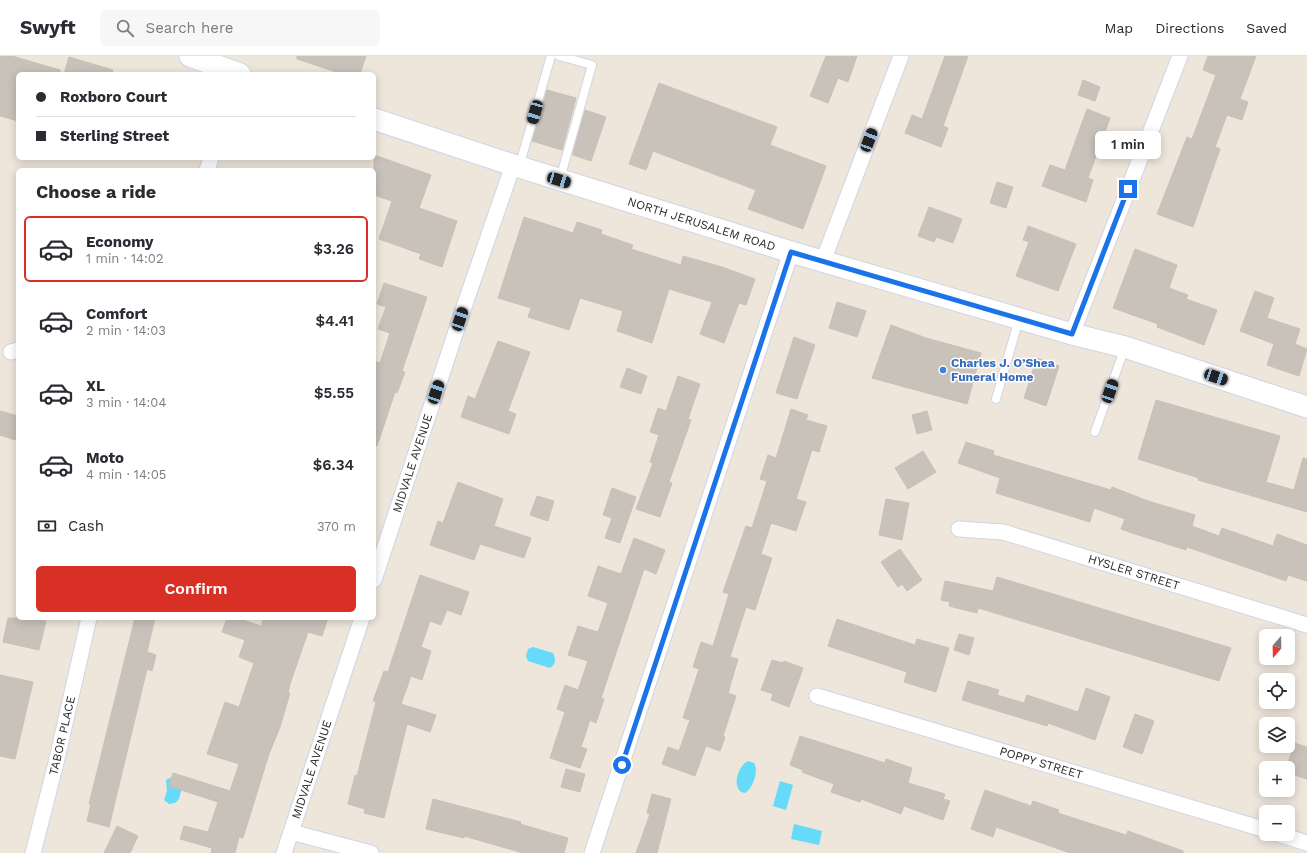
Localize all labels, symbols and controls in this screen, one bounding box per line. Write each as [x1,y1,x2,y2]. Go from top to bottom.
search box [100,10,380,46]
text: Swyft [20,16,76,39]
icon: search [114,17,136,39]
text: Search here [146,19,234,37]
text: Map [1105,20,1133,36]
text: Directions [1155,20,1224,36]
text: Saved [1246,20,1287,36]
text: Roxboro Court [60,88,167,106]
car [526,99,544,125]
text: Sterling Street [60,127,169,145]
car [859,127,879,153]
callout: 1 min [1095,131,1161,159]
text: 1 min [1111,137,1145,152]
car [546,171,572,189]
route end [1119,180,1137,198]
text: Choose a ride [36,181,156,202]
street label: NORTH JERUSALEM ROAD [626,194,777,254]
icon: car [38,231,74,267]
text: Economy [86,233,153,251]
text: $3.26 [313,240,354,258]
text: 1 min · 14:02 [86,251,163,266]
icon: car [38,303,74,339]
text: Comfort [86,305,147,323]
car [451,306,469,332]
text: $4.41 [316,312,354,330]
text: 2 min · 14:03 [86,323,166,338]
place label: Charles J. O’Shea Funeral Home [951,356,1055,384]
marker: Charles J. O’Shea Funeral Home [938,365,948,375]
car [1203,367,1229,387]
icon: car [38,375,74,411]
text: XL [86,377,105,395]
car [1100,378,1120,404]
car [427,379,445,405]
text: $5.55 [314,384,354,402]
text: 3 min · 14:04 [86,395,166,410]
street label: MIDVALE AVENUE [390,412,435,514]
icon: car [38,447,74,483]
text: Moto [86,449,124,467]
text: $6.34 [313,456,354,474]
text: 4 min · 14:05 [86,467,166,482]
icon: cash [36,515,58,537]
text: Cash [68,517,104,535]
text: 370 m [317,519,356,534]
street label: HYSLER STREET [1086,551,1181,593]
button: Confirm [36,566,356,612]
north arrow [1259,629,1295,665]
map controls [1259,629,1295,841]
button: locate [1259,673,1295,709]
street label: TABOR PLACE [46,694,78,777]
button: layers [1259,717,1295,753]
street label: MIDVALE AVENUE [289,718,335,821]
street label: POPPY STREET [998,744,1085,782]
route start [613,756,631,774]
button: + [1259,761,1295,797]
button: − [1259,805,1295,841]

